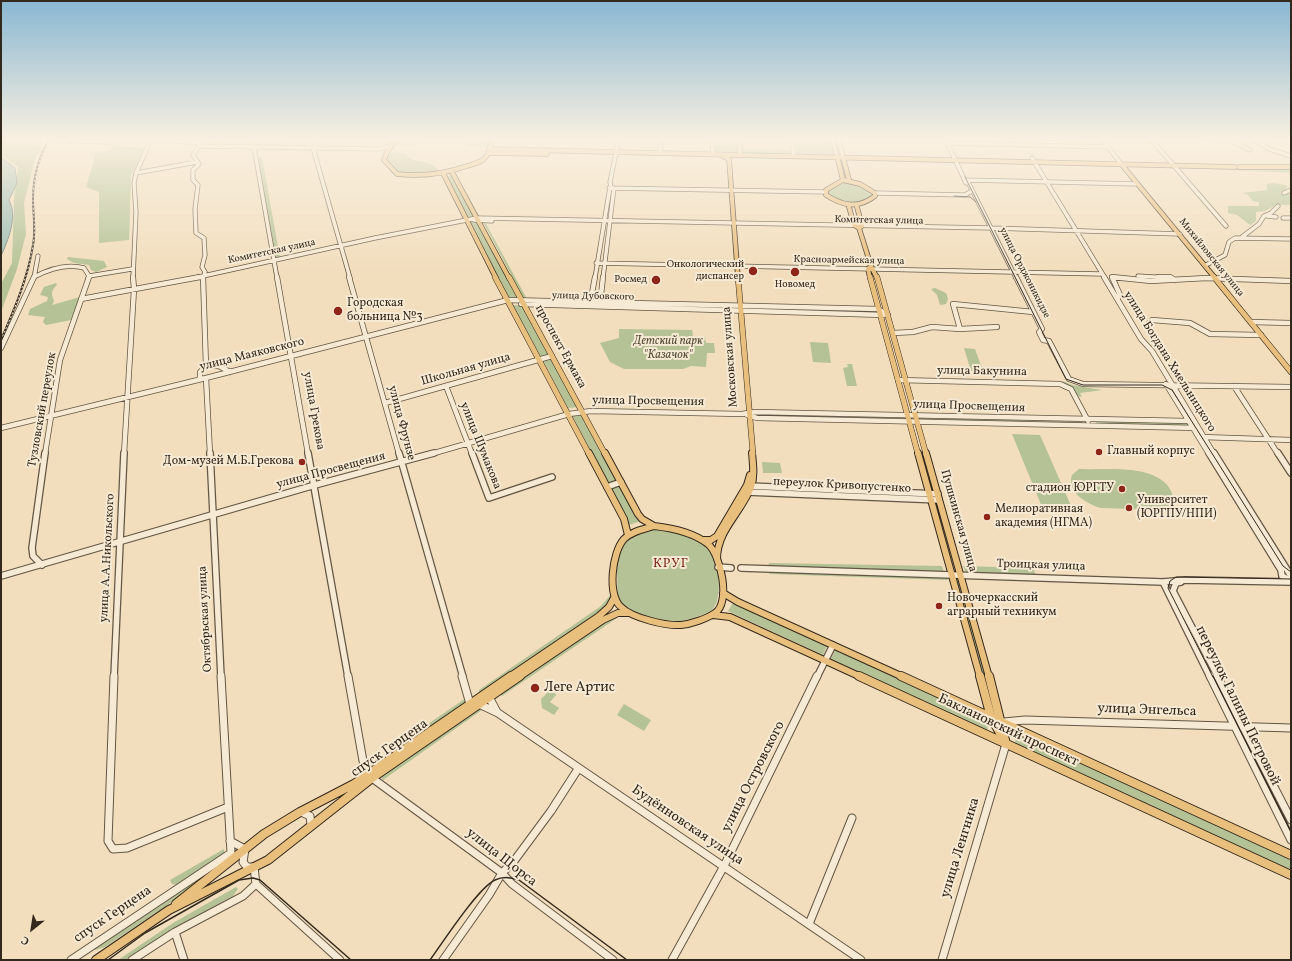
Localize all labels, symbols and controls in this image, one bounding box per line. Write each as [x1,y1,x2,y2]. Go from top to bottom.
street label: Комитетская улица [834,214,924,228]
street label: Михайловская улица [1176,216,1246,300]
street label: улица Орджоникидзе [996,226,1052,320]
street label: Комитетская улица [227,237,317,267]
street label: Красноармейская улица [793,254,905,268]
place label: Онкологический диспансер [667,259,744,282]
marker: Онкологический диспансер [747,265,759,277]
marker: Новомед [789,266,801,278]
place label: Росмед [614,274,647,286]
marker: Росмед [650,274,662,286]
place label: Новомед [775,279,815,291]
street label: улица Богдана Хмельницкого [1120,289,1218,435]
street label: улица Дубовского [552,290,634,304]
place label: Городская больница №3 [347,297,423,325]
street label: проспект Ермака [531,303,589,391]
marker: Городская больница №3 [332,305,344,317]
street label: Московская улица [720,306,742,408]
street label: улица Маяковского [198,335,306,375]
park label: Детский парк "Казачок" [633,335,703,363]
street label: Школьная улица [420,350,512,390]
street label: Тузловский переулок [26,351,60,469]
street label: улица Бакунина [937,364,1027,380]
street label: улица Грекова [299,371,327,451]
street label: улица Фрунзе [384,384,418,462]
street label: улица Просвещения [592,394,704,410]
street label: улица Просвещения [913,398,1025,416]
street label: улица Шумакова [456,400,504,492]
place label: Главный корпус [1107,445,1195,459]
marker: Главный корпус [1094,447,1104,457]
street label: улица Просвещения [275,450,387,492]
place label: Дом-музей М.Б.Грекова [163,455,294,469]
marker: Дом-музей М.Б.Грекова [297,457,307,467]
street label: Пушкинская улица [936,468,980,574]
street label: переулок Кривопустенко [773,475,911,497]
place label: стадион ЮРГТУ [1026,482,1114,496]
marker: стадион ЮРГТУ [1117,484,1127,494]
street label: улица А.А.Никольского [97,493,119,623]
place label: Университет (ЮРГПУ/НПИ) [1137,494,1217,522]
place label: Мелиоративная академия (НГМА) [995,503,1092,531]
marker: Университет (ЮРГПУ/НПИ) [1124,503,1134,513]
marker: Мелиоративная академия (НГМА) [982,512,992,522]
district label: КРУГ [653,557,689,573]
street label: Троицкая улица [996,557,1086,575]
street label: Октябрьская улица [196,566,216,672]
place label: Новочеркасский аграрный техникум [947,592,1057,620]
marker: Новочеркасский аграрный техникум [934,601,944,611]
street label: переулок Галины Петровой [1191,623,1283,789]
place label: Леге Артис [544,680,615,696]
marker: Леге Артис [529,682,541,694]
street label: Баклановский проспект [935,691,1081,771]
street label: улица Энгельса [1097,701,1197,721]
street label: спуск Герцена [348,716,432,782]
street label: улица Островского [719,719,789,835]
street label: Будённовская улица [628,782,746,870]
street label: улица Ленгника [938,796,984,900]
street label: улица Щорса [462,825,540,891]
street label: спуск Герцена [71,883,155,947]
north arrow [12,909,52,949]
text: С [19,932,33,948]

